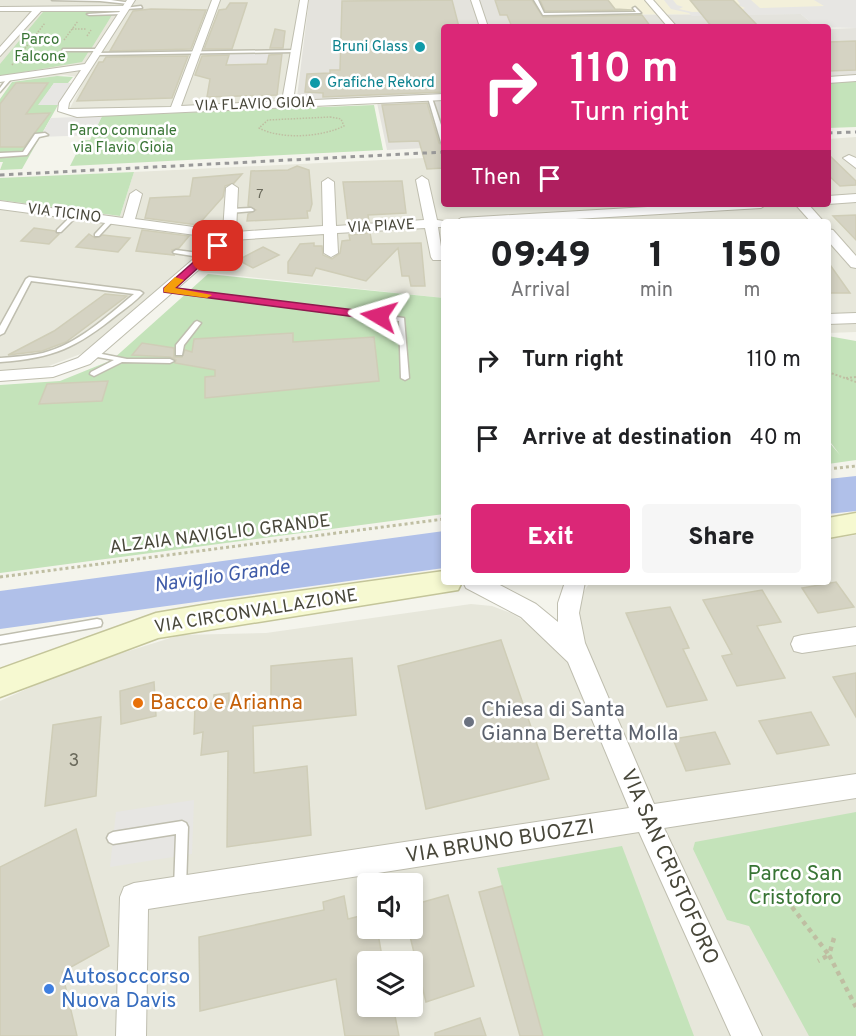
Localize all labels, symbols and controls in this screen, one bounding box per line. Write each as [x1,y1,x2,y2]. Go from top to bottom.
park label: Parco Falcone [14,31,66,67]
place label: Bruni Glass [332,38,408,57]
marker: Bruni Glass [413,40,427,54]
text: 110 m [570,44,679,97]
icon: right [471,48,549,126]
place label: Grafiche Rekord [327,74,435,93]
marker: Grafiche Rekord [308,76,322,90]
street label: VIA FLAVIO GIOIA [194,93,316,117]
text: Turn right [570,96,689,130]
park label: Parco comunale via Flavio Gioia [69,122,177,158]
icon: arrive [533,162,566,195]
text: Then [471,165,521,192]
house number: 7 [256,186,264,203]
street label: VIA TICINO [26,200,102,228]
street label: VIA PIAVE [347,216,415,238]
pin [192,220,243,271]
icon: arrive [201,229,234,262]
text: 09:49 [490,234,591,280]
text: 1 [649,234,664,280]
text: 150 [722,234,782,280]
text: Arrival [511,278,570,304]
text: min [640,278,673,304]
text: m [744,278,760,304]
position arrow [347,284,411,348]
icon: right [471,344,504,377]
text: Turn right [522,347,624,374]
text: 110 m [747,347,801,374]
icon: arrive [471,422,504,455]
text: Arrive at destination [522,425,732,452]
text: 40 m [750,425,802,452]
button: Exit [471,504,630,573]
button: Share [642,504,801,573]
street label: ALZAIA NAVIGLIO GRANDE [108,510,332,560]
water label: Naviglio Grande [153,555,292,599]
street label: VIA CIRCONVALLAZIONE [153,585,359,639]
place label: Bacco e Arianna [150,690,303,717]
marker: Bacco e Arianna [131,696,145,710]
place label: Chiesa di Santa Gianna Beretta Molla [481,697,678,748]
marker: Chiesa di Santa Gianna Beretta Molla [462,715,476,729]
house number: 3 [69,750,79,773]
street label: VIA SAN CRISTOFORO [614,765,724,969]
street label: VIA BRUNO BUOZZI [404,814,596,870]
park label: Parco San Cristoforo [748,861,842,912]
map controls [357,873,423,1017]
button: sound [357,873,423,939]
button: layers [357,951,423,1017]
place label: Autosoccorso Nuova Davis [61,964,190,1015]
marker: Autosoccorso Nuova Davis [42,982,56,996]

